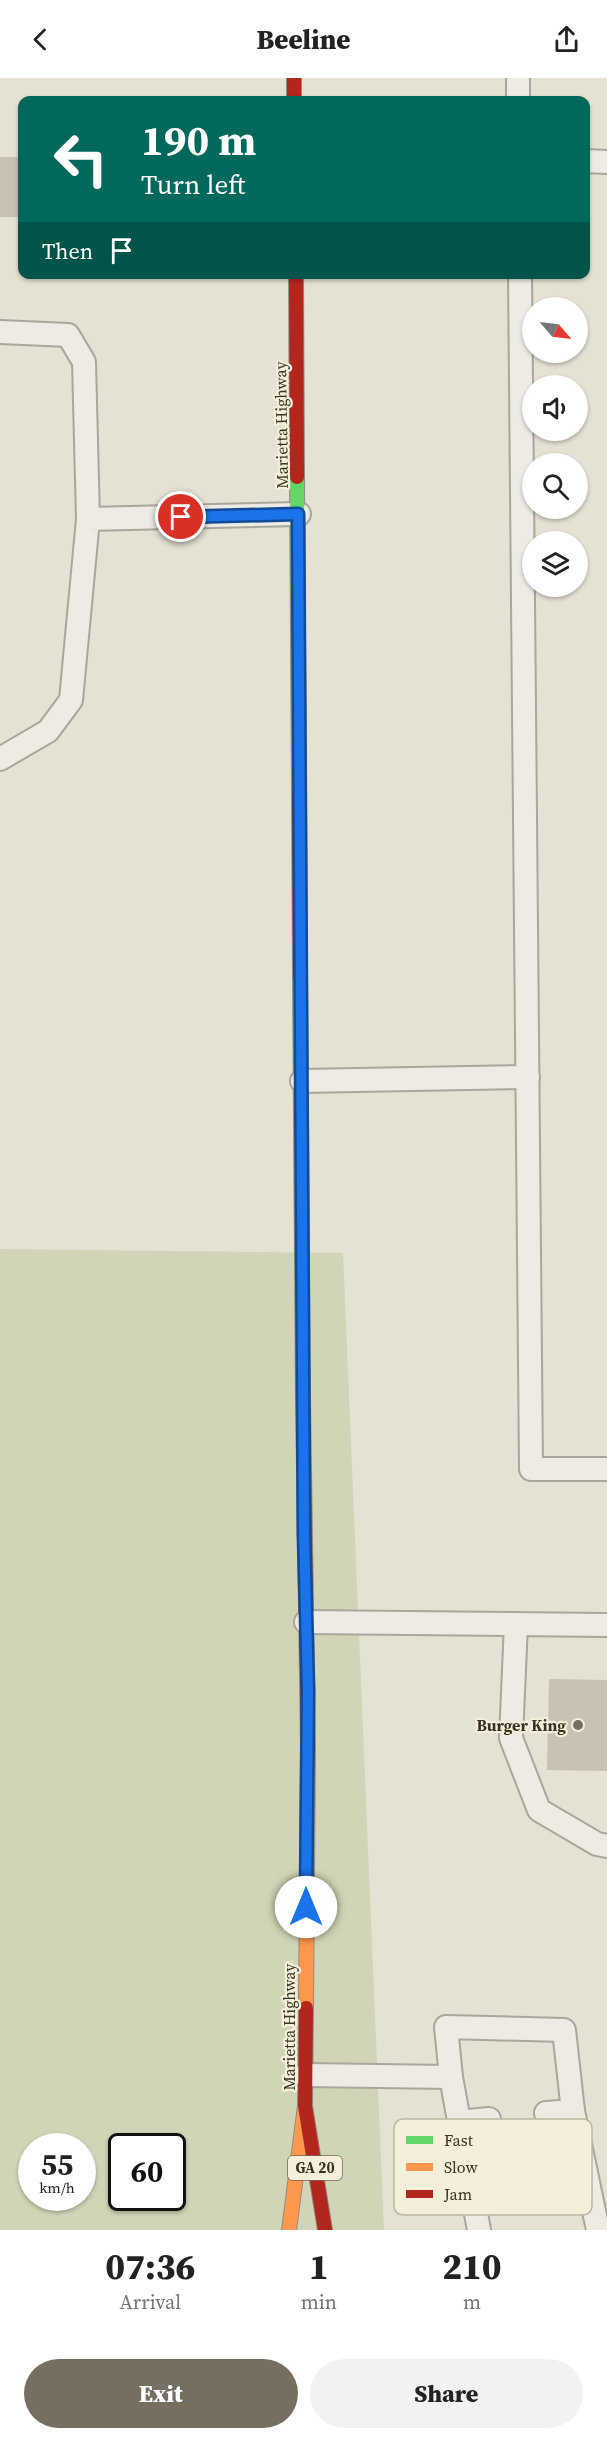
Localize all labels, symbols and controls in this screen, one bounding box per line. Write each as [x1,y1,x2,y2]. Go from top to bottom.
text: Beeline [256,21,351,58]
icon: back [24,23,57,56]
icon: share [550,23,583,56]
text: 190 m [141,111,256,169]
icon: left [42,120,120,198]
text: Turn left [141,166,245,203]
icon: arrive [105,234,138,267]
text: Then [42,236,93,266]
north arrow [522,297,588,363]
map controls [522,297,588,597]
street label: Marietta Highway [269,360,293,489]
button: sound [522,375,588,441]
button: search [522,453,588,519]
pin [155,491,206,542]
icon: arrive [164,500,197,533]
button: layers [522,531,588,597]
place label: Burger King [477,1714,566,1736]
marker: Burger King [571,1718,585,1732]
position arrow [274,1875,338,1939]
street label: Marietta Highway [278,1963,300,2091]
legend [394,2119,592,2215]
text: Fast [444,2129,474,2151]
speed limit sign: 60 [108,2133,186,2211]
text: 55 [41,2144,73,2185]
road number: GA 20 [288,2156,342,2180]
text: Slow [444,2156,479,2178]
text: km/h [39,2177,75,2198]
text: Jam [443,2183,472,2205]
text: 07:36 [105,2242,195,2291]
text: 1 [309,2242,329,2291]
text: 210 [442,2242,502,2291]
text: Arrival [119,2288,181,2316]
text: min [301,2288,337,2316]
text: m [463,2288,481,2316]
button: Exit [24,2359,298,2428]
button: Share [310,2359,583,2428]

